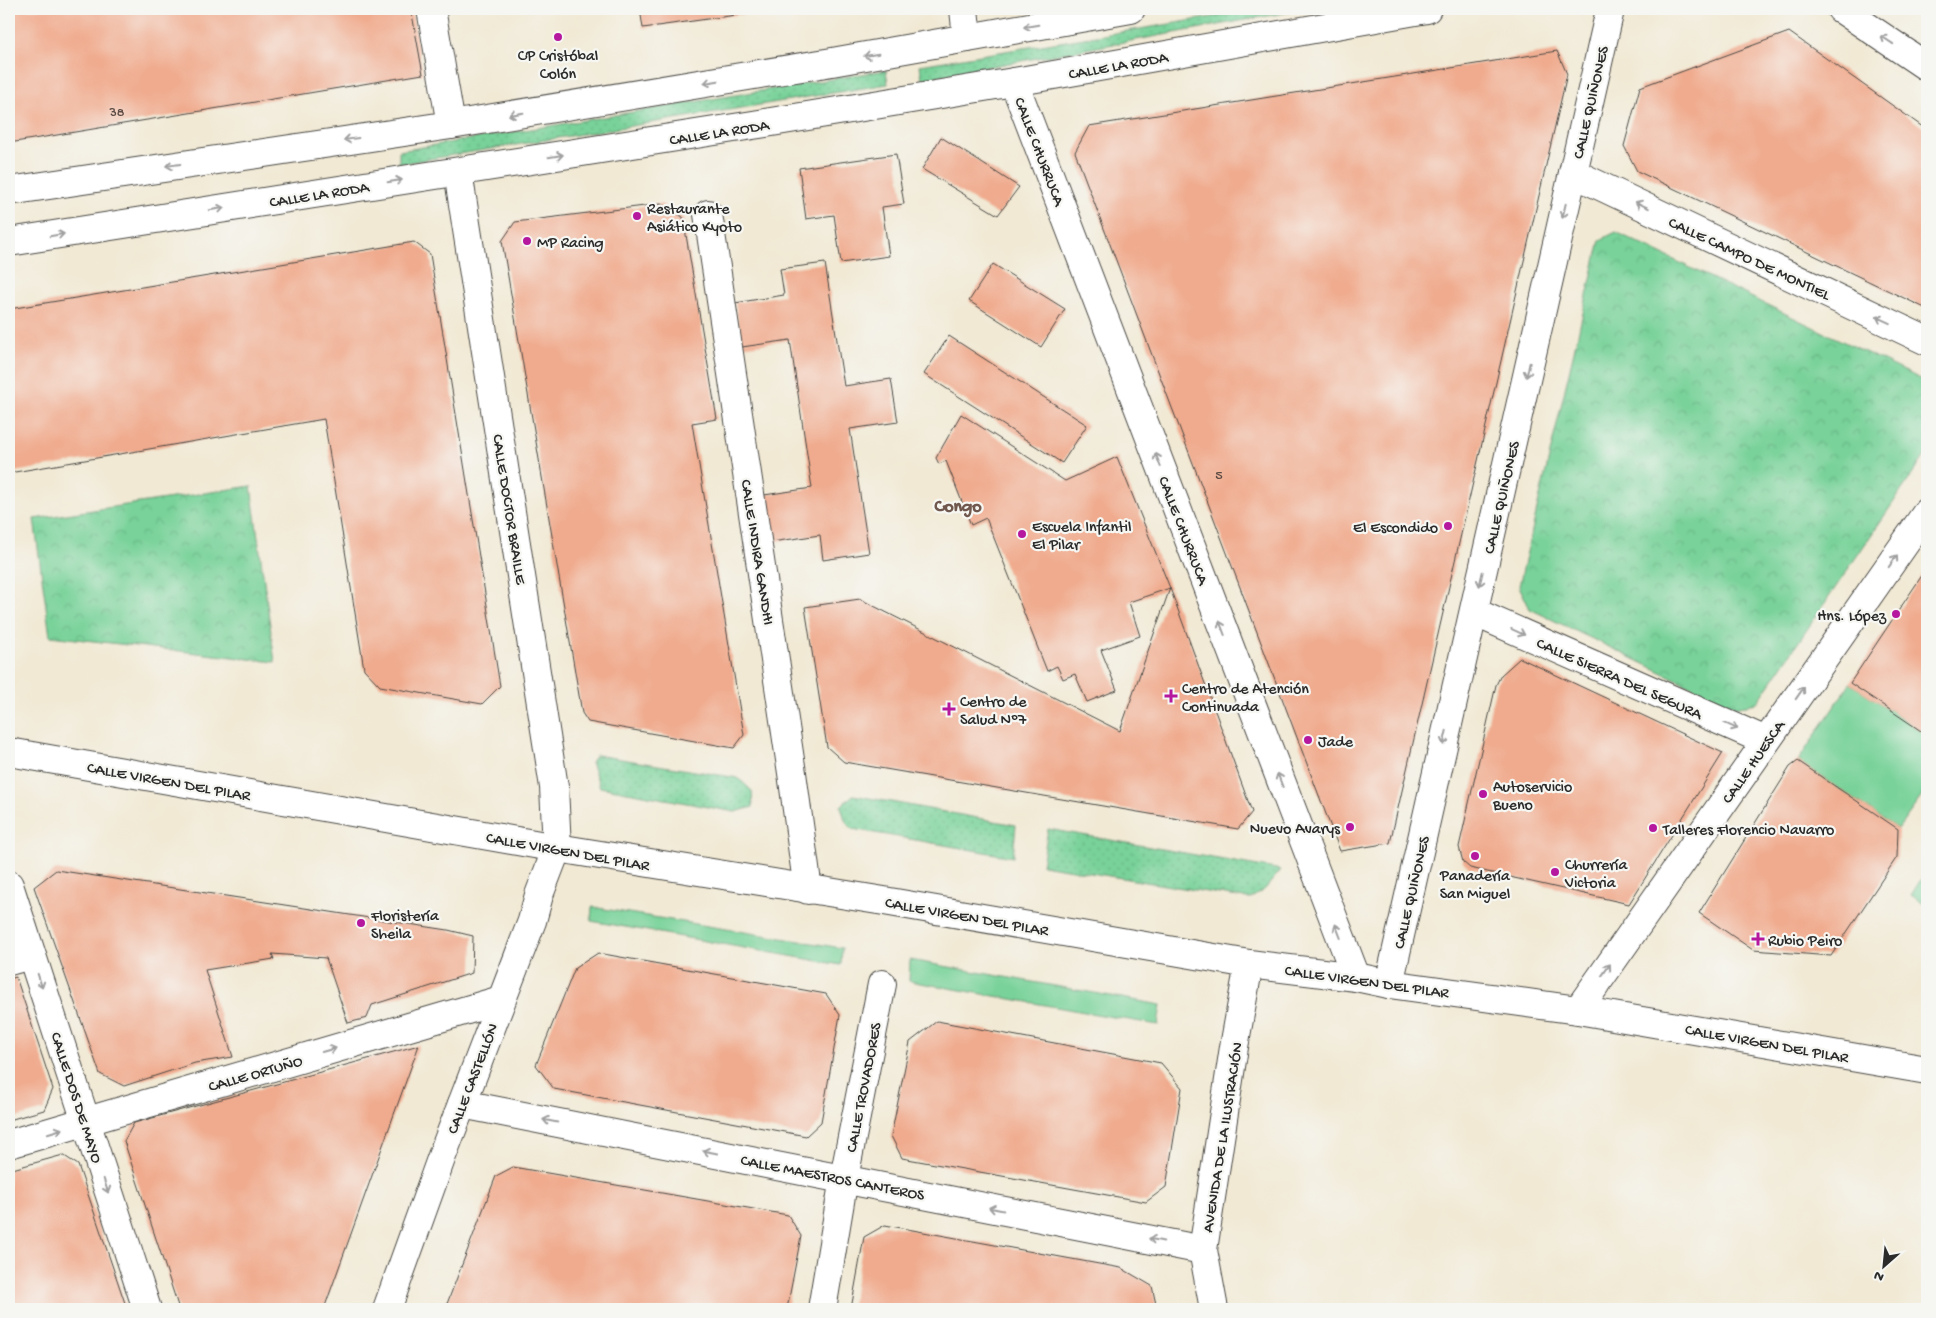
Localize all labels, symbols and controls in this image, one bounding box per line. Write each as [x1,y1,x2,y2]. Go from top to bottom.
one-way arrow [1024,22,1040,32]
marker: CP Cristóbal Colón [552,31,564,43]
one-way arrow [1880,35,1894,45]
street label: CALLE QUIÑONES [1569,44,1615,161]
place label: CP Cristóbal Colón [518,48,598,85]
street label: CALLE LA RODA [1067,49,1171,86]
one-way arrow [864,51,880,60]
one-way arrow [704,77,720,87]
street label: CALLE CHURRUCA [1008,95,1068,211]
house number: 38 [109,105,125,122]
one-way arrow [509,109,525,119]
street label: CALLE LA RODA [668,117,772,152]
one-way arrow [343,135,359,145]
one-way arrow [547,151,563,161]
one-way arrow [165,161,181,171]
one-way arrow [387,176,403,186]
street label: CALLE LA RODA [268,179,372,214]
one-way arrow [1635,200,1650,209]
place label: Restaurante Asiático Kyoto [647,201,742,238]
one-way arrow [1559,203,1568,219]
one-way arrow [209,204,225,214]
marker: Restaurante Asiático Kyoto [631,210,643,222]
street label: CALLE CAMPO DE MONTIEL [1665,214,1833,307]
one-way arrow [49,229,65,239]
marker: MP Racing [521,235,533,247]
place label: MP Racing [537,235,604,254]
one-way arrow [1876,315,1891,324]
one-way arrow [1523,361,1532,377]
street label: CALLE DOCTOR BRAILLE [486,433,529,587]
street label: CALLE QUIÑONES [1480,439,1526,556]
one-way arrow [1153,452,1162,468]
house number: 5 [1215,468,1223,485]
street label: CALLE CHURRUCA [1152,474,1212,590]
street label: CALLE INDIRA GANDHI [735,478,776,627]
district label: Congo [933,497,982,518]
place label: Escuela Infantil El Pilar [1032,519,1132,556]
place label: El Escondido [1353,520,1438,539]
marker: El Escondido [1442,520,1454,532]
marker: Escuela Infantil El Pilar [1016,528,1028,540]
one-way arrow [1888,554,1898,568]
one-way arrow [1476,571,1485,587]
place label: Hns. López [1817,608,1887,627]
marker: Hns. López [1890,608,1902,620]
one-way arrow [1217,621,1226,636]
one-way arrow [1510,628,1525,637]
street label: CALLE SIERRA DEL SEGURA [1533,635,1706,726]
place label: Centro de Atención Continuada [1182,681,1309,718]
one-way arrow [1795,687,1805,701]
marker: Centro de Atención Continuada [1164,689,1178,703]
place label: Centro de Salud Nº7 [960,694,1027,731]
marker: Centro de Salud Nº7 [942,702,956,716]
street label: CALLE HUESCA [1719,716,1791,808]
one-way arrow [1723,721,1738,731]
one-way arrow [1440,729,1449,745]
marker: Jade [1302,734,1314,746]
place label: Jade [1318,734,1354,753]
street label: CALLE VIRGEN DEL PILAR [85,760,252,807]
one-way arrow [1275,773,1284,788]
place label: Autoservicio Bueno [1492,779,1572,816]
marker: Autoservicio Bueno [1477,788,1489,800]
place label: Nuevo Avarys [1250,821,1341,840]
marker: Nuevo Avarys [1344,821,1356,833]
marker: Talleres Florencio Navarro [1647,822,1659,834]
place label: Talleres Florencio Navarro [1662,822,1834,841]
street label: CALLE VIRGEN DEL PILAR [484,830,651,877]
street label: CALLE QUIÑONES [1390,834,1436,951]
marker: Panadería San Miguel [1469,850,1481,862]
place label: Churrería Victoria [1564,857,1628,894]
marker: Churrería Victoria [1549,866,1561,878]
place label: Panadería San Miguel [1439,868,1511,905]
street label: CALLE VIRGEN DEL PILAR [883,895,1050,942]
place label: Floristería Sheila [370,908,440,945]
marker: Floristería Sheila [355,917,367,929]
one-way arrow [1333,924,1342,940]
marker: Rubio Peiro [1752,933,1764,945]
place label: Rubio Peiro [1768,933,1842,952]
street label: CALLE VIRGEN DEL PILAR [1283,963,1450,1004]
one-way arrow [1601,963,1611,977]
one-way arrow [35,973,45,989]
street label: CALLE CASTELLÓN [444,1021,504,1137]
street label: CALLE TROVADORES [844,1021,887,1154]
street label: CALLE VIRGEN DEL PILAR [1683,1022,1850,1069]
street label: CALLE DOS DE MAYO [45,1030,105,1166]
street label: AVENIDA DE LA ILUSTRACIÓN [1200,1041,1249,1234]
one-way arrow [321,1045,337,1055]
street label: CALLE ORTUÑO [206,1052,306,1098]
one-way arrow [543,1116,559,1126]
one-way arrow [47,1125,63,1135]
one-way arrow [702,1147,718,1157]
street label: CALLE MAESTROS CANTEROS [739,1152,927,1207]
one-way arrow [102,1177,112,1193]
one-way arrow [989,1203,1005,1213]
one-way arrow [1148,1235,1164,1244]
north arrow [1858,1240,1908,1290]
text: N [1871,1266,1887,1285]

